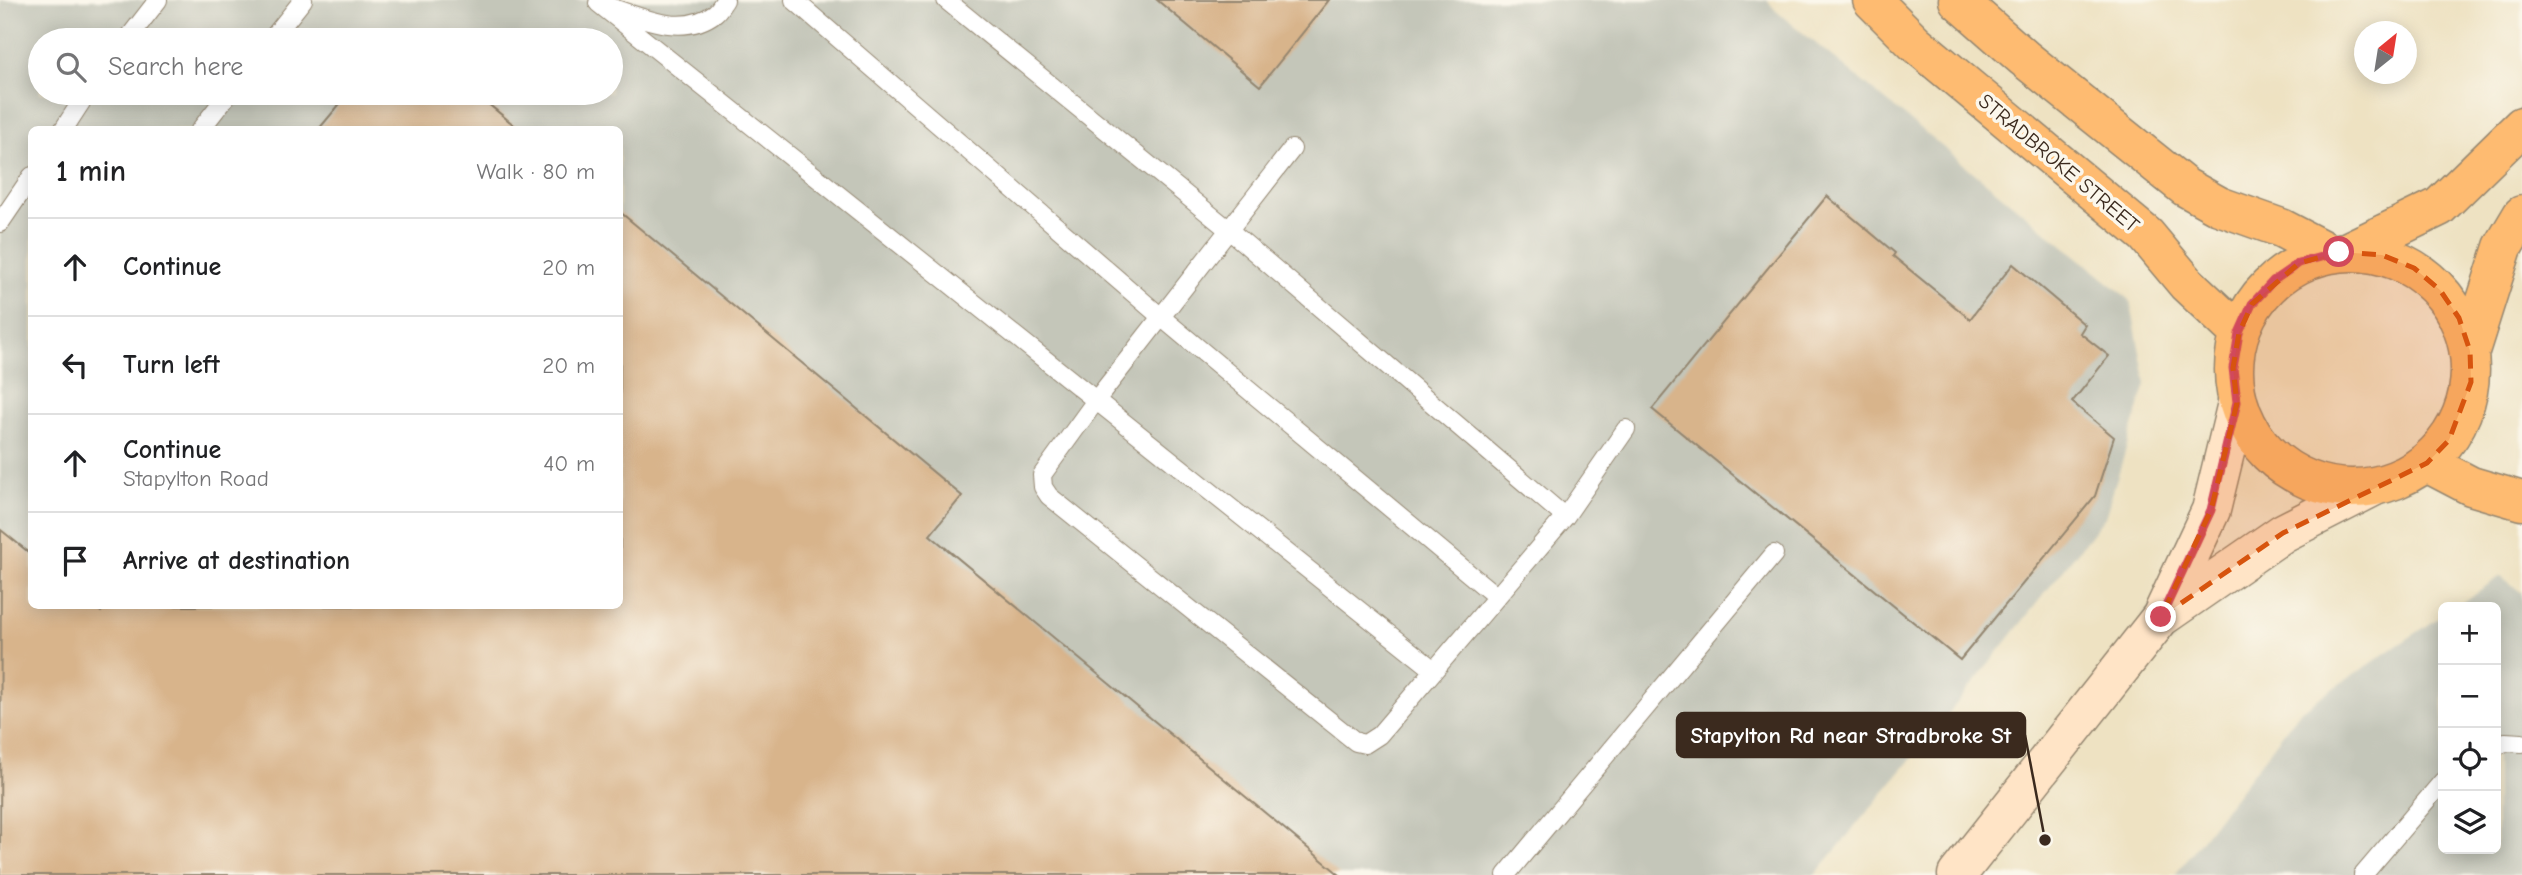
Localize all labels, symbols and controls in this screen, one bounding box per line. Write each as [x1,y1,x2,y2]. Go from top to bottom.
north arrow [2354,21,2417,84]
search box [28,28,623,105]
icon: search [52,48,90,86]
text: Search here [108,52,243,82]
street label: STRADBROKE STREET [1974,89,2144,237]
text: 1 min [56,154,126,189]
text: Walk · 80 m [477,158,595,185]
route start [2323,236,2354,267]
icon: ahead [56,248,94,286]
text: Continue [123,252,221,282]
text: 20 m [542,254,595,281]
icon: left [56,346,94,384]
text: Turn left [123,350,220,380]
text: 20 m [542,352,595,379]
text: Continue [123,435,221,465]
icon: ahead [56,444,94,482]
text: 40 m [543,450,595,477]
text: Stapylton Road [123,465,269,492]
icon: arrive [56,542,94,580]
text: Arrive at destination [123,546,350,576]
route end [2145,601,2176,632]
map controls [2438,602,2501,854]
button: + [2438,602,2501,665]
button: − [2438,665,2501,728]
callout: Stapylton Rd near Stradbroke St [1677,713,2025,757]
text: Stapylton Rd near Stradbroke St [1691,722,2012,749]
button: locate [2438,728,2501,791]
button: layers [2438,791,2501,854]

